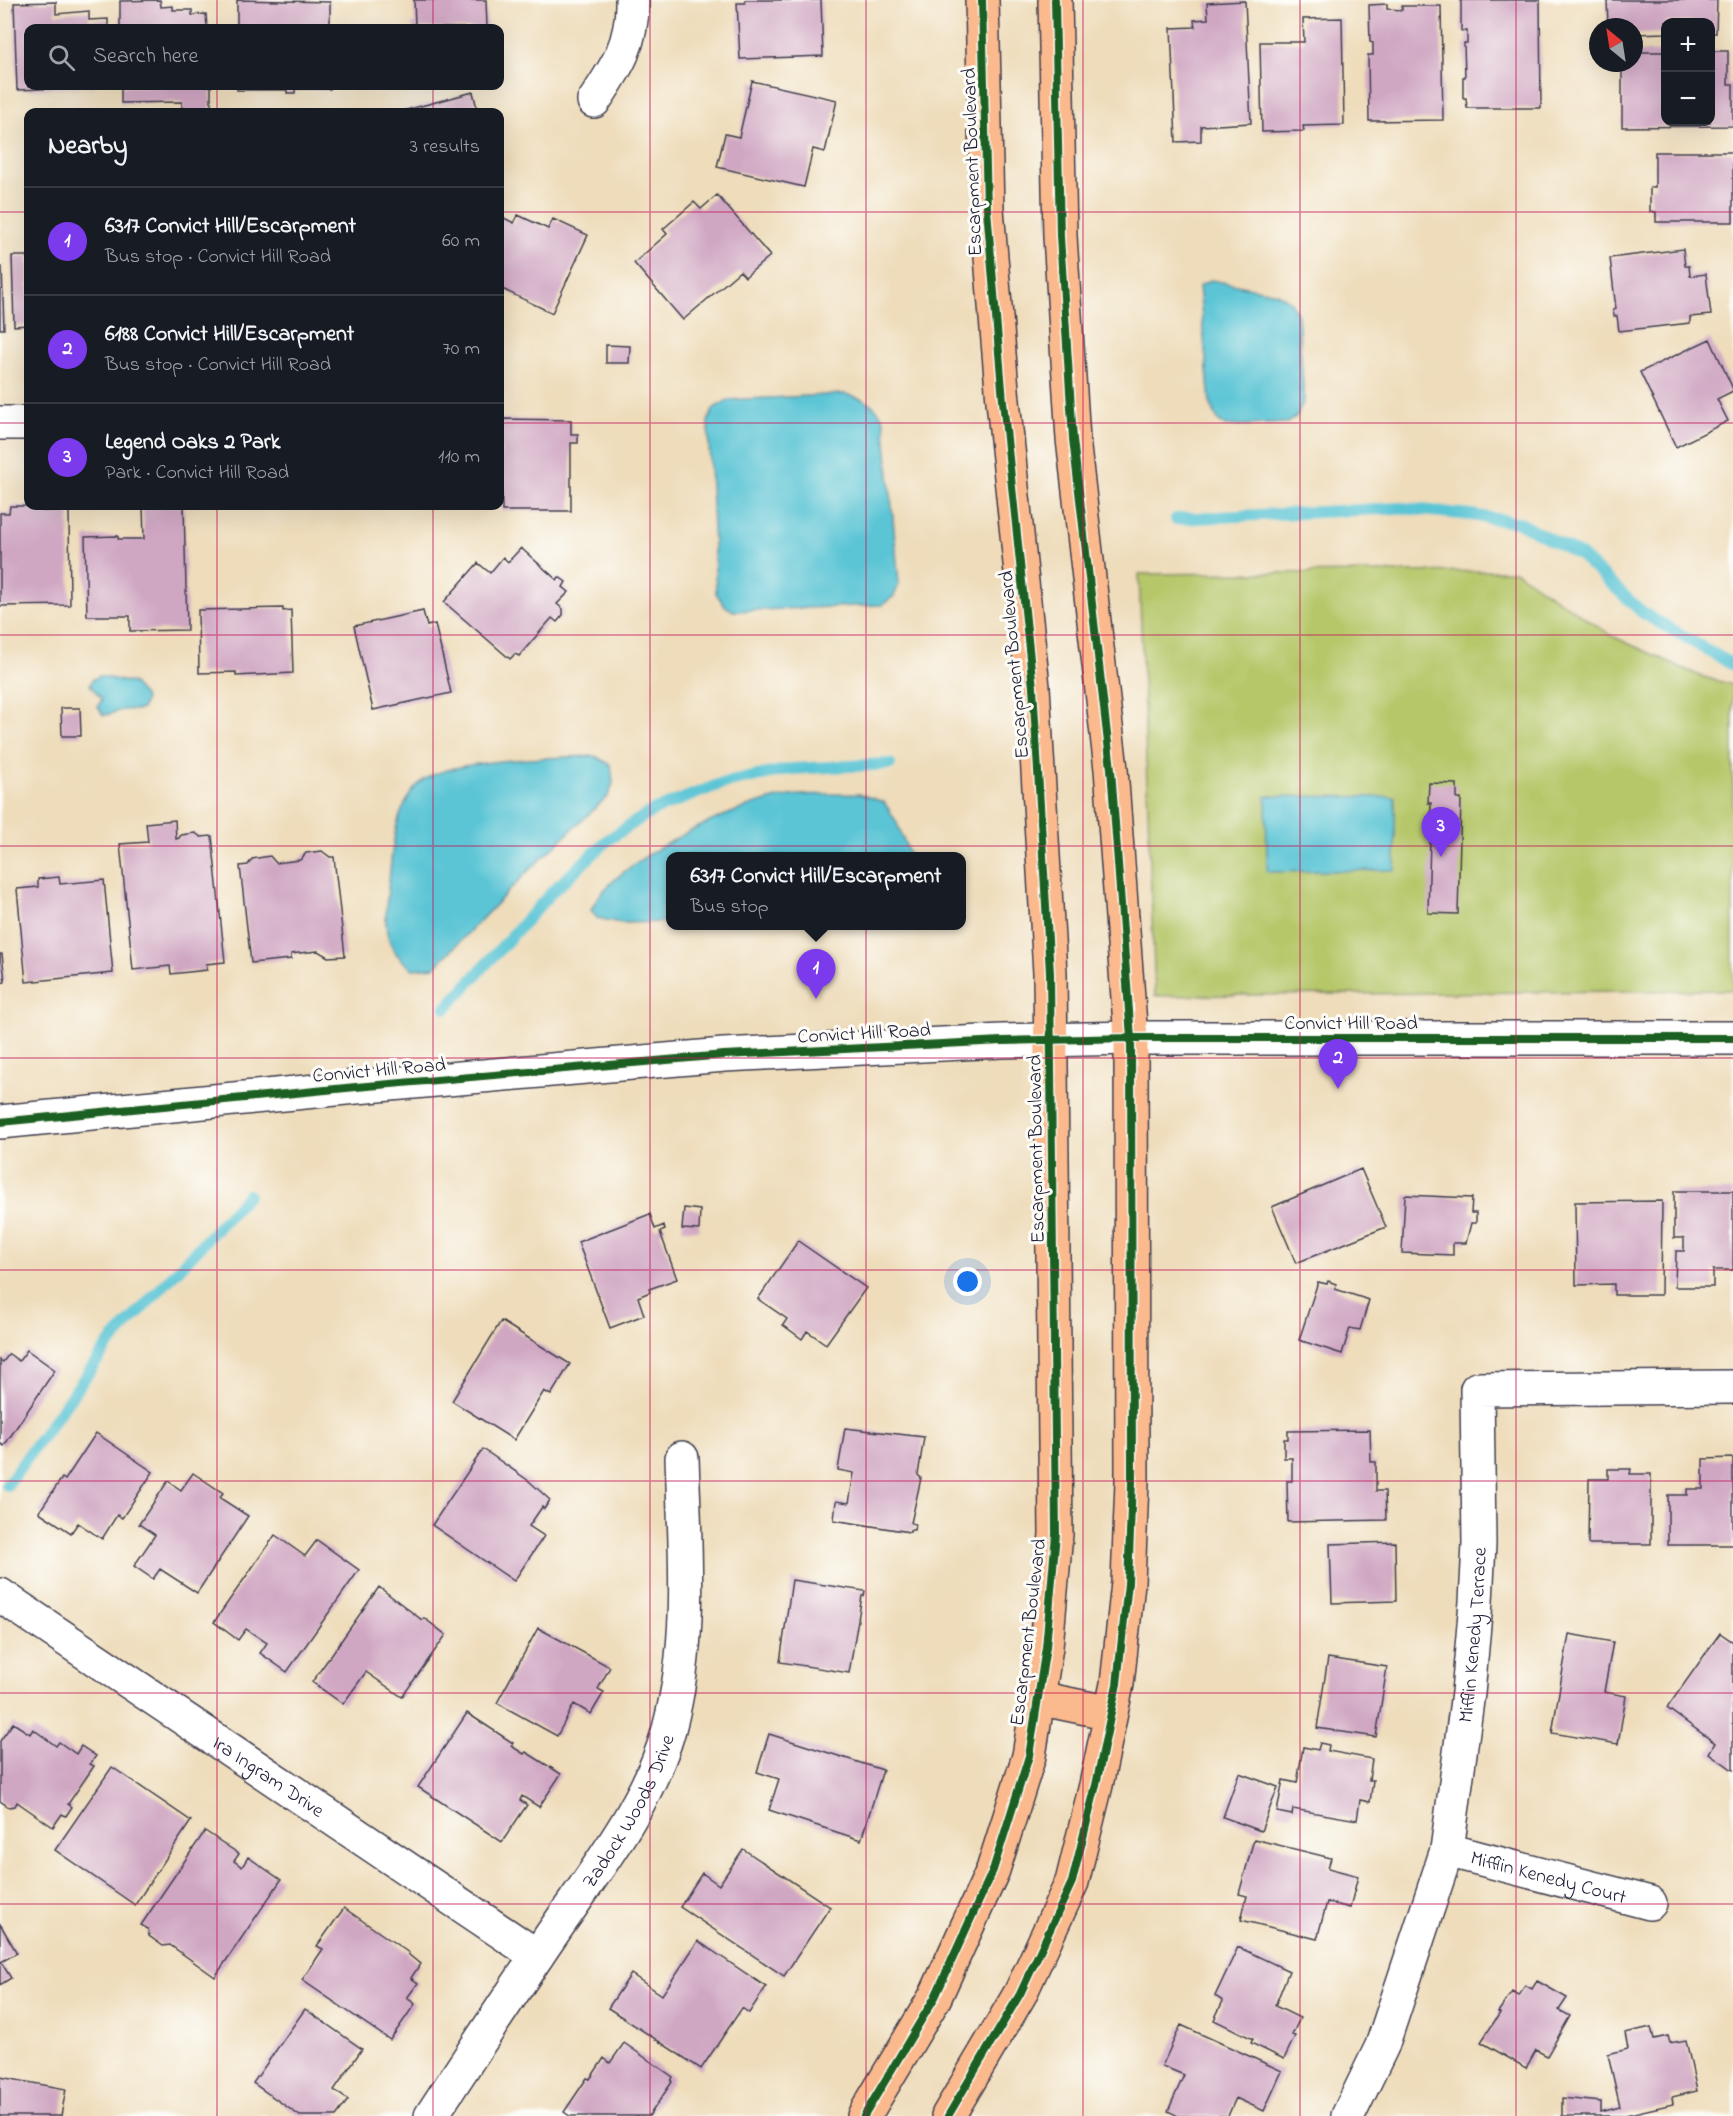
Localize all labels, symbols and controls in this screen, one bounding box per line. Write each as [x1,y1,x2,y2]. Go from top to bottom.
north arrow [1589,18,1643,72]
map controls [1661,18,1715,126]
button: + [1661,18,1715,72]
search box [24,24,504,90]
icon: search [45,41,78,74]
text: Search here [93,41,198,73]
street label: Escarpment Boulevard [956,67,991,257]
button: − [1661,72,1715,126]
text: Nearby [48,128,127,166]
text: 3 results [410,133,480,162]
text: 6317 Convict Hill/Escarpment [105,211,356,243]
text: 1 [64,227,71,256]
text: 60 m [442,227,480,256]
text: Bus stop · Convict Hill Road [105,243,331,272]
text: 6188 Convict Hill/Escarpment [105,319,354,351]
text: 2 [63,335,72,364]
text: 70 m [443,335,480,364]
text: Bus stop · Convict Hill Road [105,351,331,380]
text: Legend Oaks 2 Park [105,427,280,459]
text: 3 [63,443,72,472]
text: 110 m [438,443,480,472]
text: Park · Convict Hill Road [105,459,289,488]
street label: Escarpment Boulevard [993,570,1038,760]
pin: 3 [1422,808,1460,857]
popup [666,852,966,930]
text: 6317 Convict Hill/Escarpment [691,861,941,893]
text: Bus stop [691,893,769,922]
pin: 1 [796,950,836,999]
street label: Convict Hill Road [1284,1010,1418,1039]
street label: Convict Hill Road [797,1017,932,1052]
pin: 2 [1318,1040,1358,1089]
street label: Convict Hill Road [311,1051,447,1092]
street label: Escarpment Boulevard [1021,1054,1054,1244]
your location [953,1267,982,1296]
street label: Escarpment Boulevard [1004,1537,1055,1728]
street label: Mifflin Kenedy Terrace [1452,1547,1496,1725]
street label: Ira Ingram Drive [206,1730,329,1826]
street label: Zadock Woods Drive [576,1731,684,1895]
street label: Mifflin Kenedy Court [1467,1845,1629,1913]

